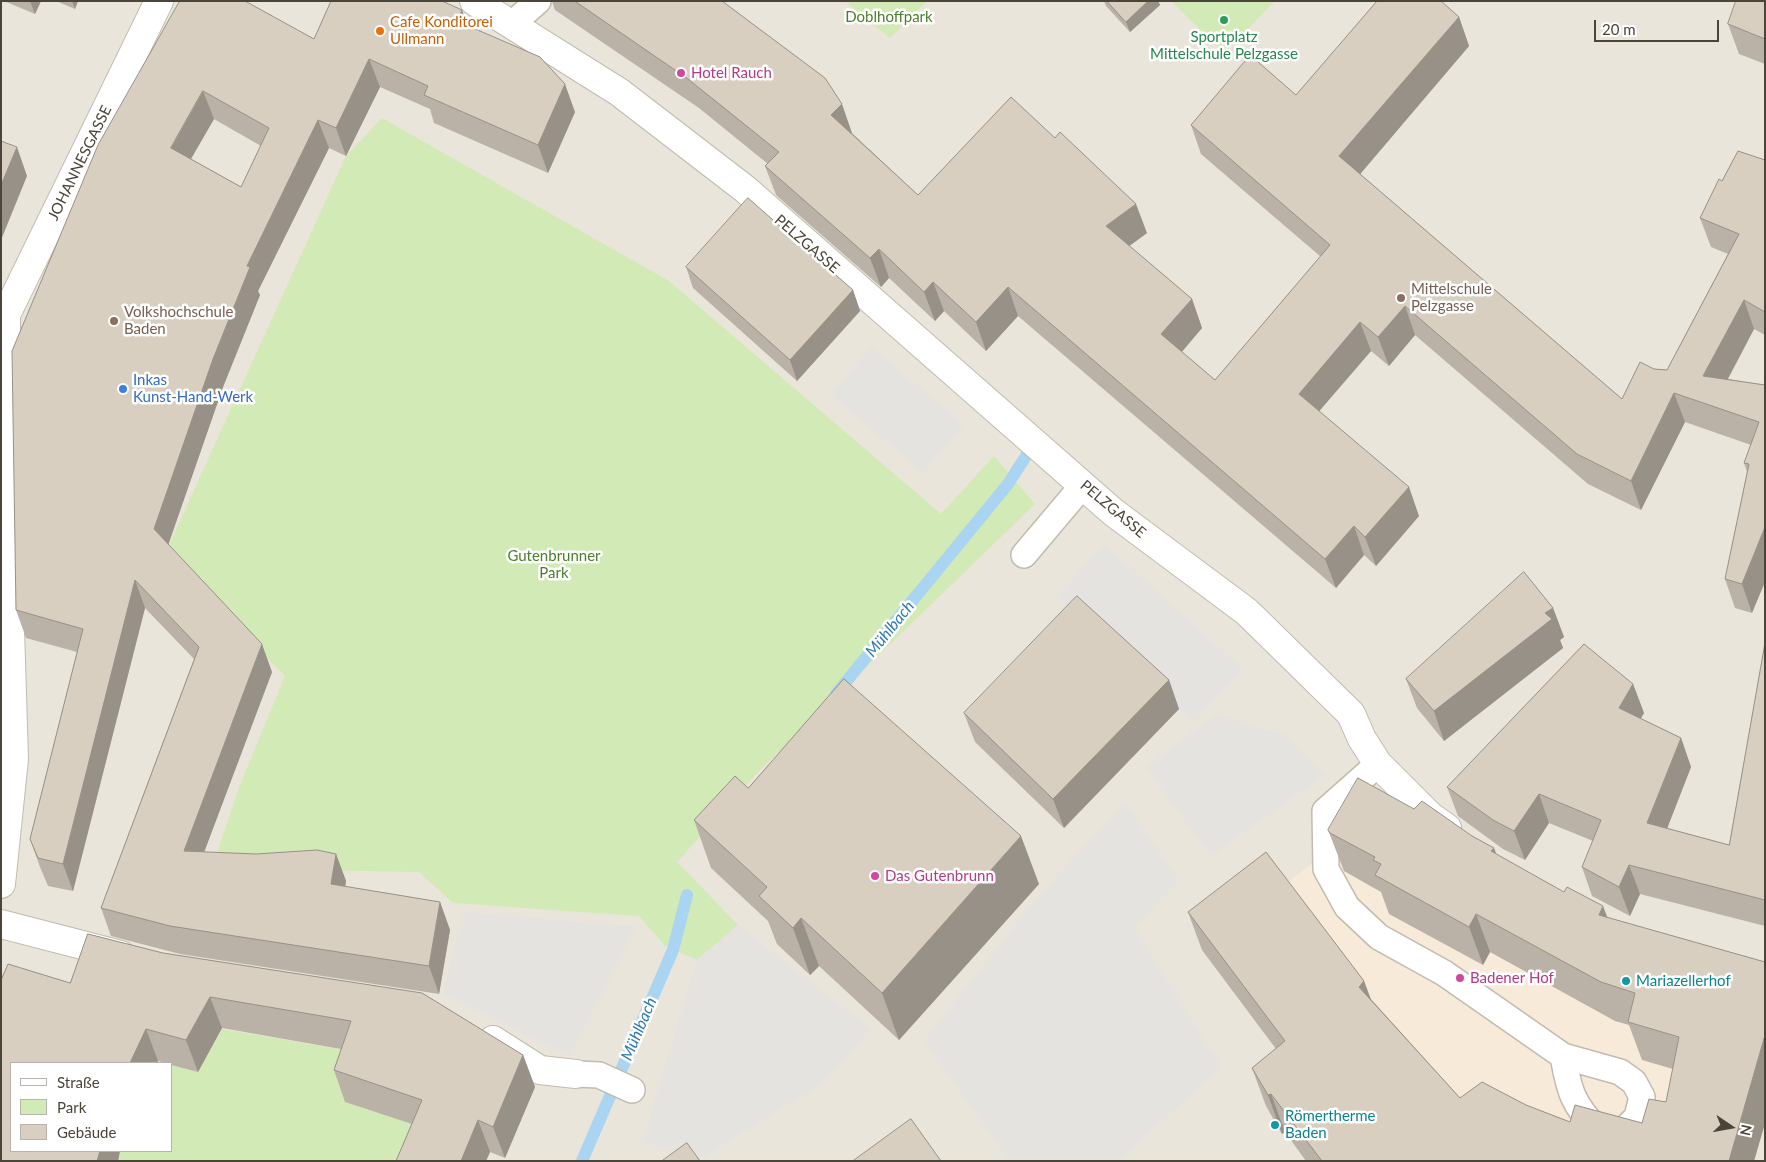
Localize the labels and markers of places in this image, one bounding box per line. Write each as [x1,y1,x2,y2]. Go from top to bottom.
place label: Cafe Konditorei Ullmann [390,13,493,48]
marker: Sportplatz Mittelschule Pelzgasse [1218,14,1230,26]
marker: Cafe Konditorei Ullmann [374,25,386,37]
place label: Sportplatz Mittelschule Pelzgasse [1150,28,1298,63]
place label: Hotel Rauch [691,64,772,82]
marker: Hotel Rauch [675,67,687,79]
place label: Mittelschule Pelzgasse [1411,280,1492,315]
marker: Mittelschule Pelzgasse [1395,292,1407,304]
place label: Volkshochschule Baden [124,303,233,338]
marker: Volkshochschule Baden [108,315,120,327]
place label: Inkas Kunst-Hand-Werk [133,371,253,406]
marker: Inkas Kunst-Hand-Werk [117,383,129,395]
place label: Das Gutenbrunn [885,867,994,885]
marker: Das Gutenbrunn [869,870,881,882]
place label: Badener Hof [1470,969,1554,987]
marker: Badener Hof [1454,972,1466,984]
place label: Mariazellerhof [1636,972,1731,990]
marker: Mariazellerhof [1620,975,1632,987]
place label: Römertherme Baden [1285,1107,1376,1142]
marker: Römertherme Baden [1269,1119,1281,1131]

